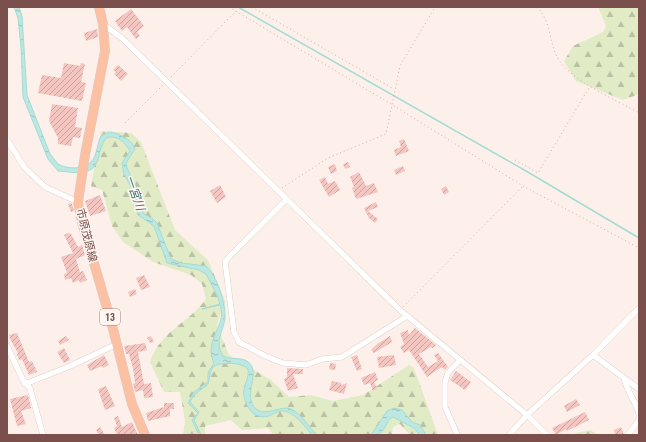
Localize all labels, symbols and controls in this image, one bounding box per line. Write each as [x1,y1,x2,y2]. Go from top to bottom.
water label: 一宮川 [123,174,148,214]
street label: 市原茂原線 [74,207,99,263]
road number: 13 [100,309,120,325]

